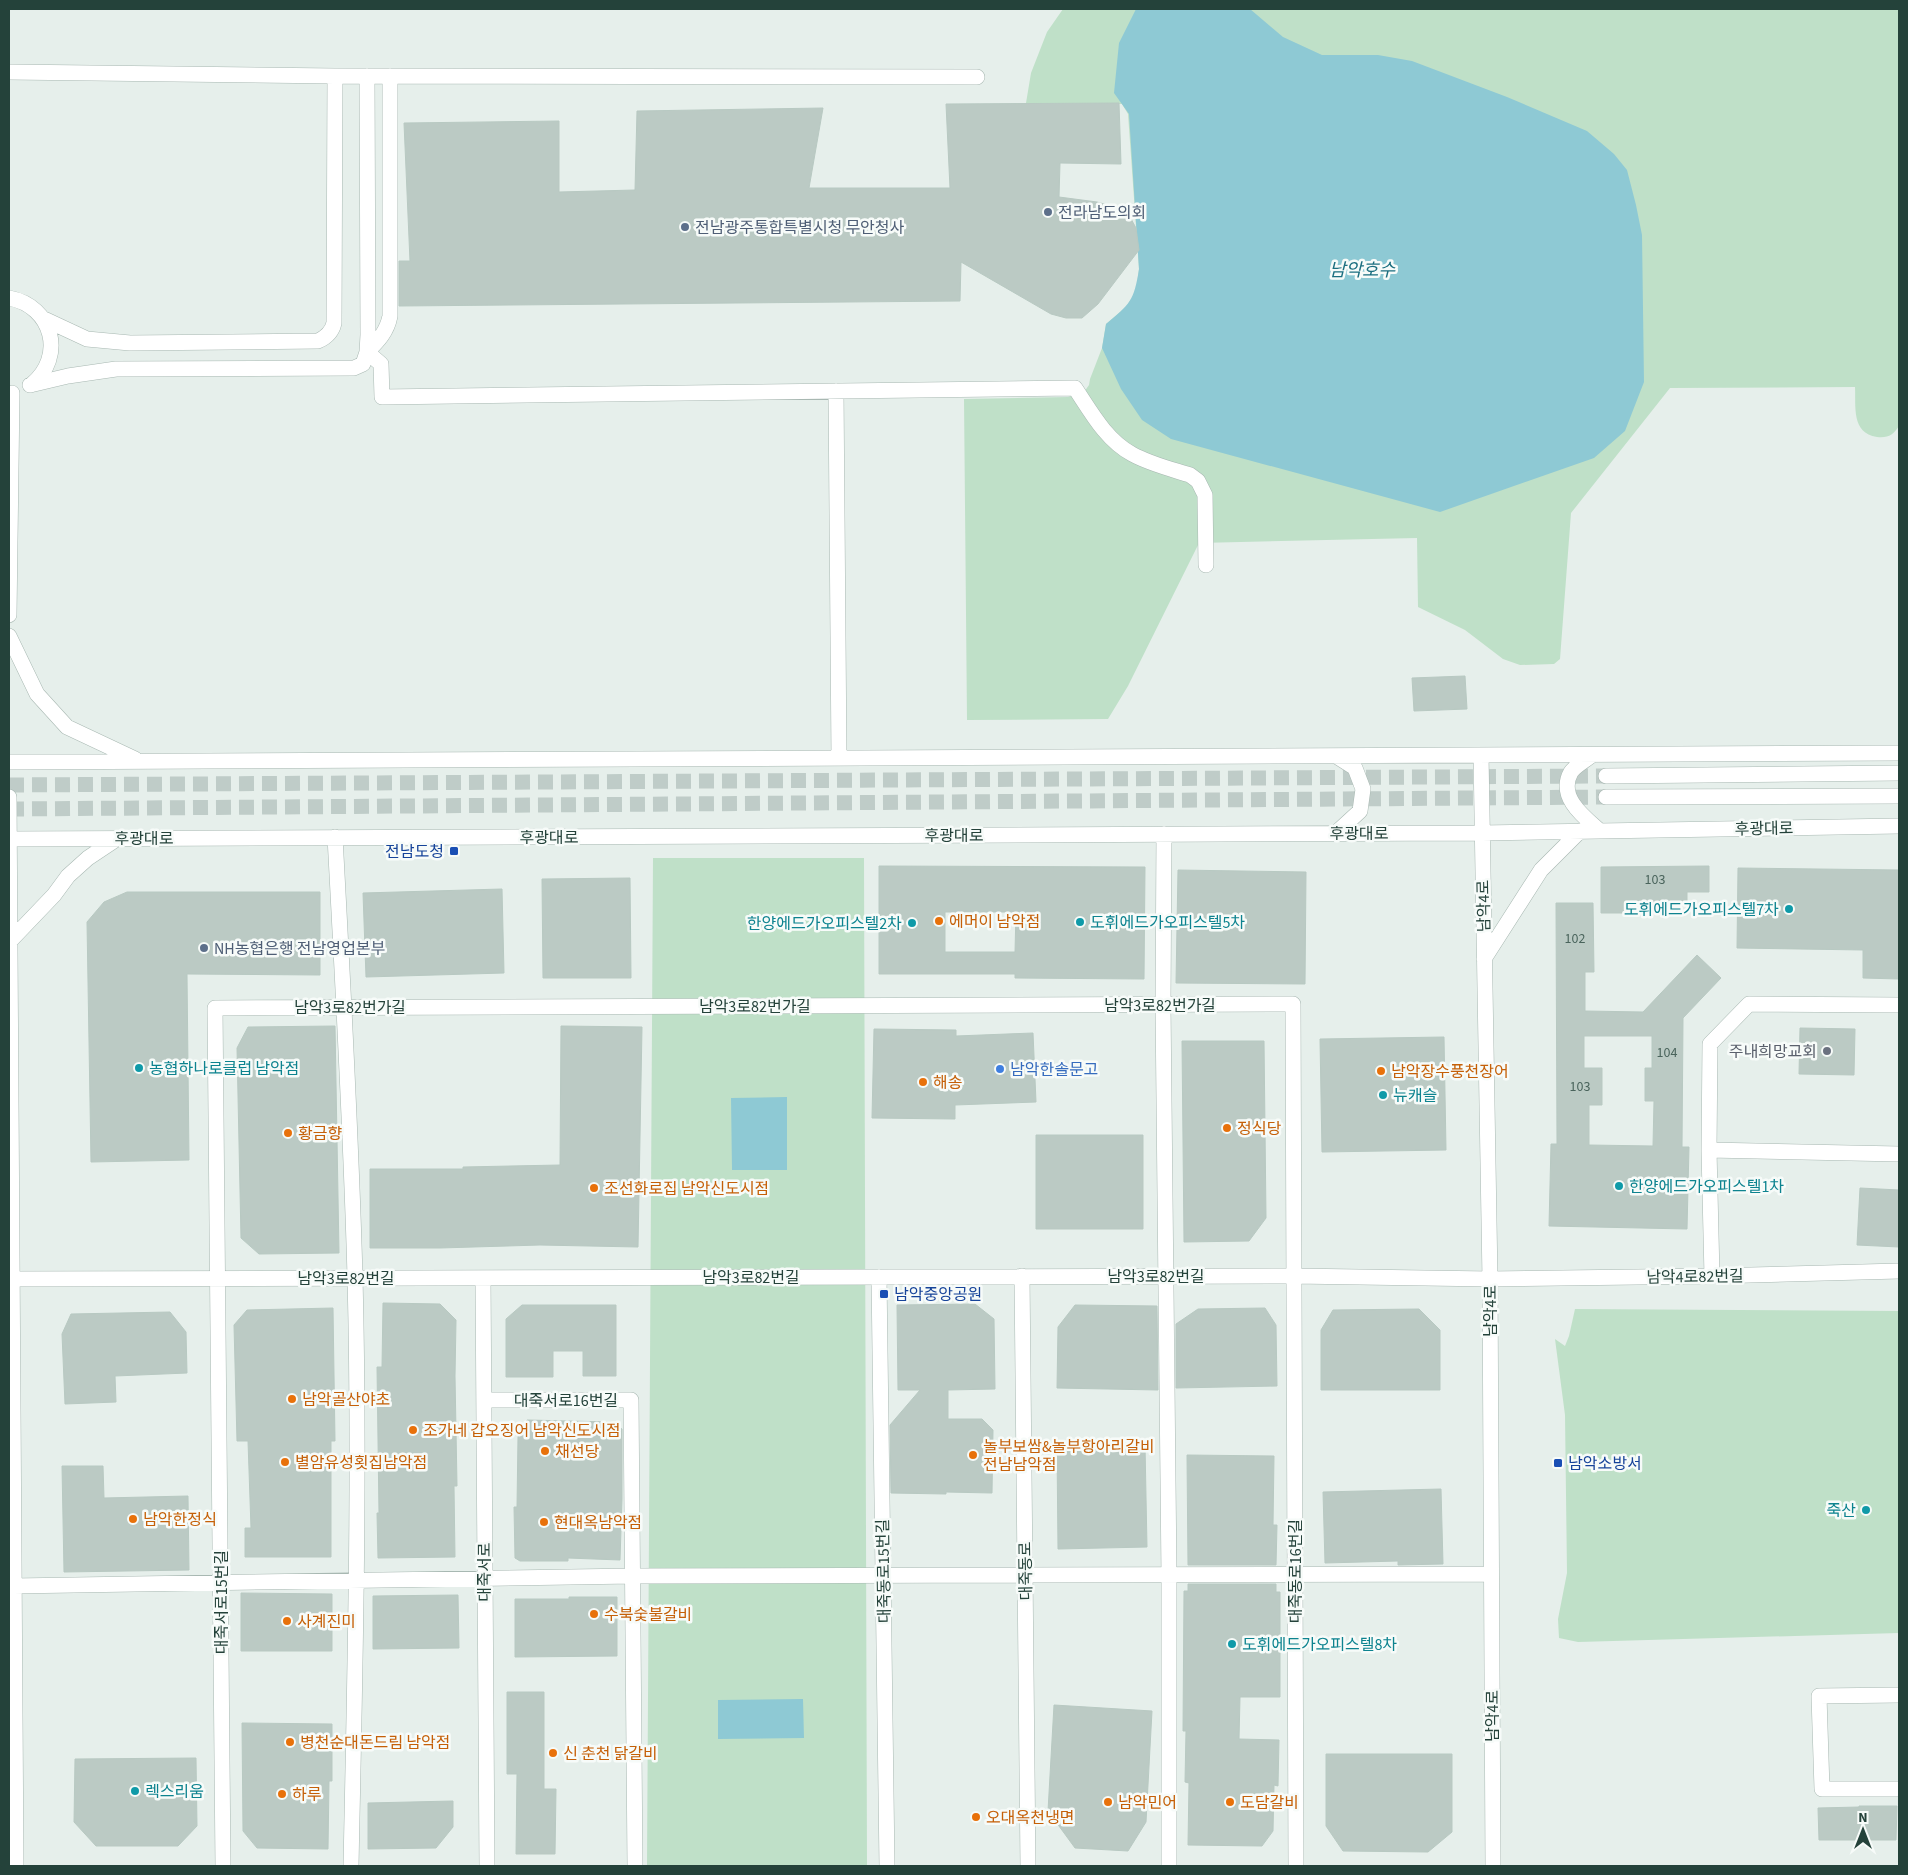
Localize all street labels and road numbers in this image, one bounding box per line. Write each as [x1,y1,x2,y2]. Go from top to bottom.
street label: 후광대로 [1734,817,1794,841]
street label: 후광대로 [1330,823,1389,845]
street label: 후광대로 [925,825,984,847]
street label: 후광대로 [520,827,579,849]
street label: 후광대로 [115,828,174,850]
street label: 남악4로 [1473,879,1495,932]
street label: 남악3로82번가길 [1104,995,1216,1017]
street label: 남악3로82번가길 [699,996,811,1018]
street label: 남악3로82번가길 [294,997,406,1019]
street label: 남악4로82번길 [1646,1265,1744,1289]
street label: 남악3로82번길 [1107,1266,1205,1288]
street label: 남악3로82번길 [702,1267,800,1289]
street label: 남악3로82번길 [297,1268,395,1290]
street label: 남악4로 [1480,1285,1502,1337]
street label: 대죽서로16번길 [514,1390,618,1412]
street label: 대죽동로15번길 [872,1519,896,1623]
street label: 대죽동로16번길 [1285,1519,1307,1623]
street label: 대죽동로 [1014,1541,1038,1601]
street label: 대죽서로 [474,1542,496,1601]
street label: 대죽서로15번길 [211,1550,233,1654]
street label: 남악4로 [1482,1690,1504,1742]

